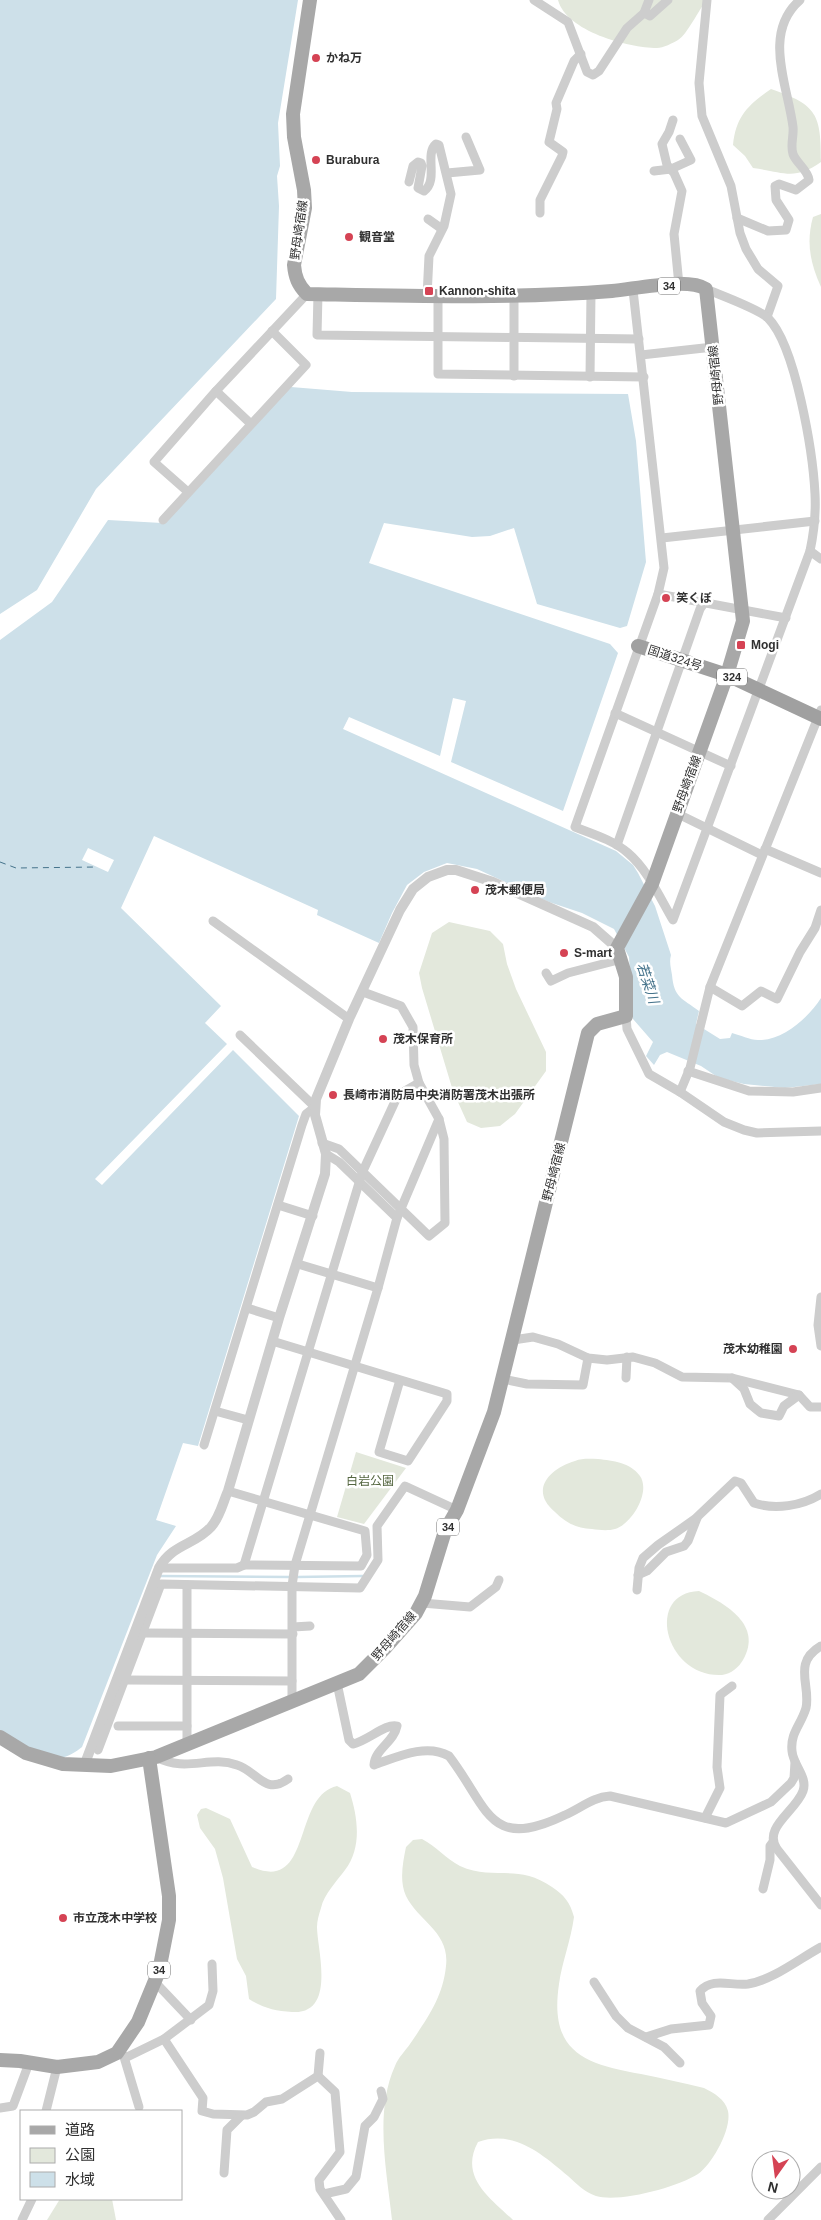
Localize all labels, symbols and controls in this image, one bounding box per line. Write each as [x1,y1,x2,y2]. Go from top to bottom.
place label: かね万 [326,51,362,65]
marker: かね万 [310,52,322,64]
place label: Burabura [326,153,380,167]
marker: Burabura [310,154,322,166]
street label: 野母崎宿線 [288,199,310,261]
place label: 観音堂 [359,230,395,244]
marker: 観音堂 [343,231,355,243]
road number: 34 [658,278,680,294]
place label: Kannon-shita [439,284,516,298]
marker: Kannon-shita [423,285,435,297]
street label: 野母崎宿線 [706,344,726,406]
place label: 笑くぼ [676,591,712,605]
marker: 笑くぼ [660,592,672,604]
place label: Mogi [751,638,779,652]
marker: Mogi [735,639,747,651]
street label: 国道324号 [646,643,704,673]
road number: 324 [717,669,747,686]
street label: 野母崎宿線 [670,753,704,815]
place label: 茂木郵便局 [485,883,545,897]
marker: 茂木郵便局 [469,884,481,896]
place label: S-mart [574,946,612,960]
marker: S-mart [558,947,570,959]
water label: 若菜川 [634,961,663,1007]
place label: 茂木保育所 [393,1032,453,1046]
marker: 茂木保育所 [377,1033,389,1045]
place label: 長崎市消防局中央消防署茂木出張所 [343,1088,535,1102]
marker: 長崎市消防局中央消防署茂木出張所 [327,1089,339,1101]
street label: 野母崎宿線 [540,1141,568,1203]
place label: 茂木幼稚園 [723,1342,783,1356]
marker: 茂木幼稚園 [787,1343,799,1355]
park label: 白岩公園 [346,1474,394,1488]
road number: 34 [437,1518,459,1535]
street label: 野母崎宿線 [369,1609,419,1663]
place label: 市立茂木中学校 [73,1911,157,1925]
marker: 市立茂木中学校 [57,1912,69,1924]
road number: 34 [148,1962,170,1978]
legend [20,2110,182,2200]
text: 道路 [65,2121,95,2138]
text: 公園 [65,2146,95,2163]
north arrow [751,2150,801,2200]
text: 水域 [65,2171,95,2188]
text: N [766,2179,780,2197]

